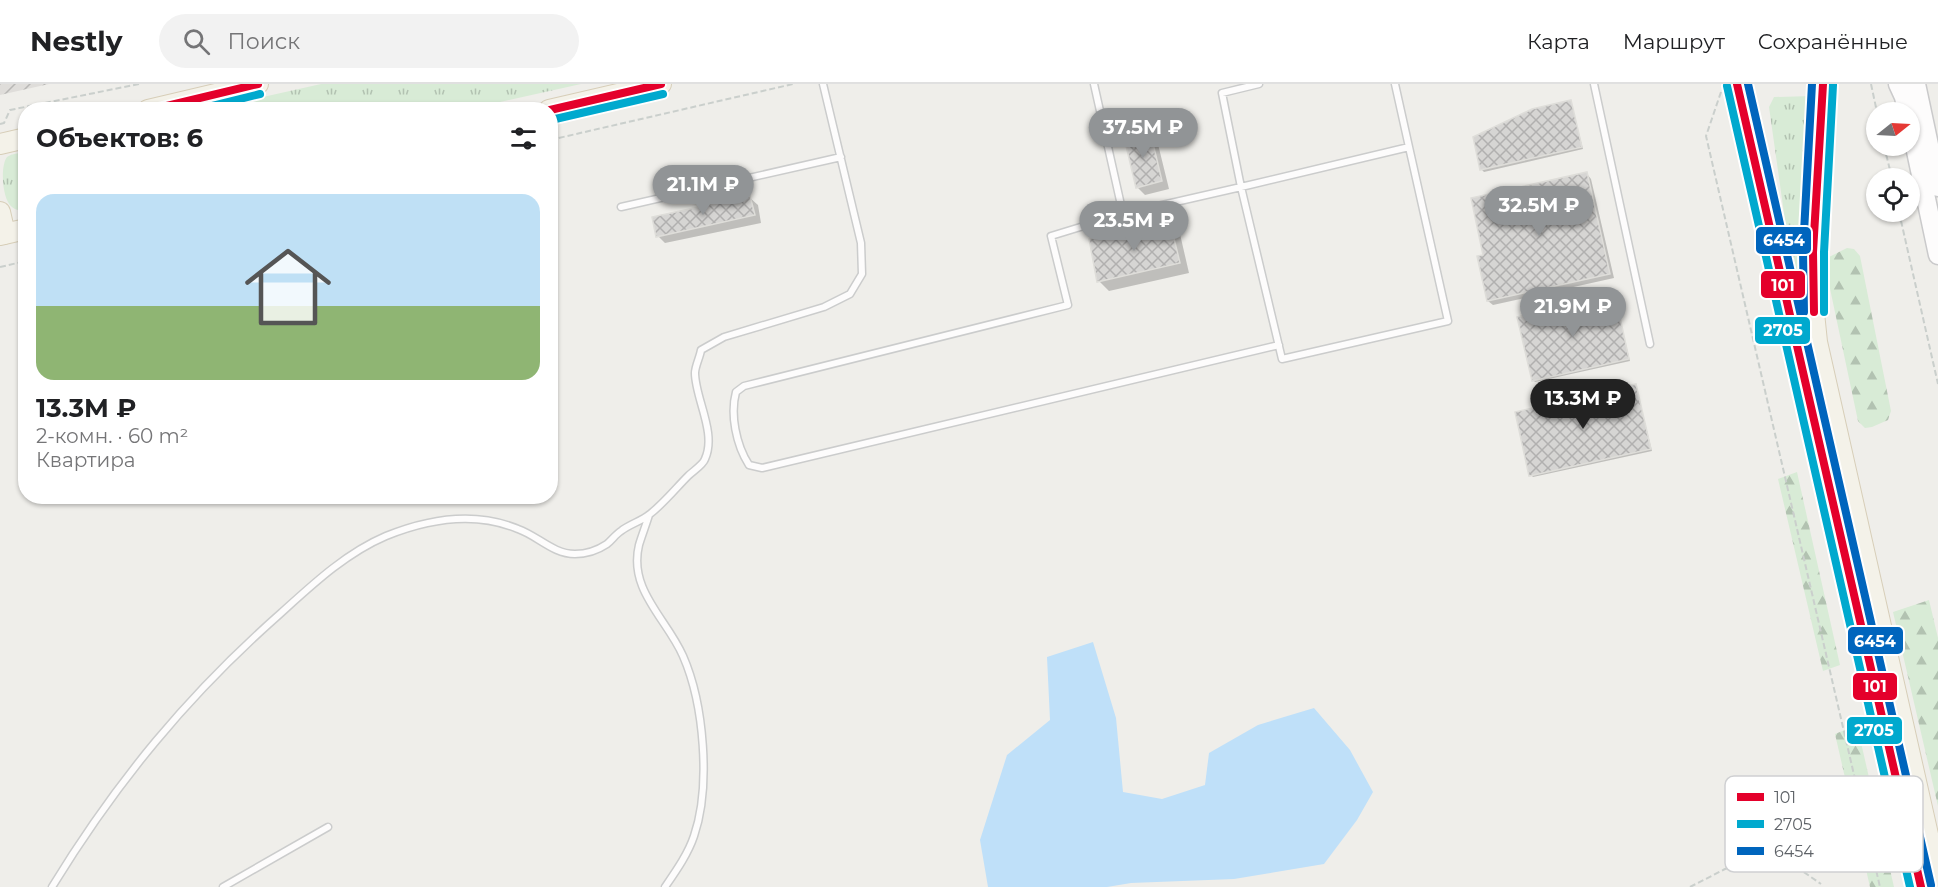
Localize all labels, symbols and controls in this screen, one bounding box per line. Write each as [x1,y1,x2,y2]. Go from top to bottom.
search box [159,14,579,68]
text: Nestly [30,24,123,58]
icon: search [180,25,213,58]
text: Поиск [228,28,300,55]
text: Карта [1527,29,1590,54]
text: Маршрут [1623,29,1725,54]
text: Сохранённые [1758,29,1908,54]
north arrow [1866,102,1920,156]
map controls [1866,102,1920,222]
pin: 37.5M ₽ [1088,108,1198,159]
text: 37.5M ₽ [1103,115,1183,139]
text: Объектов: 6 [36,122,203,154]
icon: filters [507,122,540,155]
pin: 21.1M ₽ [648,165,758,216]
button: locate [1866,168,1920,222]
text: 21.1M ₽ [667,172,739,196]
pin: 32.5M ₽ [1484,186,1594,237]
text: 32.5M ₽ [1498,193,1580,217]
pin: 23.5M ₽ [1079,201,1189,252]
text: 23.5M ₽ [1093,208,1175,232]
line badge: 6454 [1755,226,1812,255]
text: 6454 [1763,231,1805,250]
icon: home [234,233,342,341]
line badge: 101 [1760,270,1806,299]
text: 101 [1771,276,1795,295]
pin: 21.9M ₽ [1518,287,1628,338]
text: 21.9M ₽ [1534,294,1612,318]
line badge: 2705 [1754,316,1811,345]
text: 2705 [1763,321,1803,340]
pin: 13.3M ₽ [1528,379,1638,430]
text: 13.3M ₽ [1544,386,1622,410]
text: 13.3M ₽ [36,392,136,424]
text: 2-комн. · 60 m² [36,424,188,448]
text: Квартира [36,448,136,472]
line badge: 6454 [1847,626,1904,655]
text: 6454 [1854,632,1896,651]
line badge: 101 [1852,672,1898,701]
text: 101 [1863,677,1887,696]
line badge: 2705 [1846,716,1903,745]
text: 2705 [1854,721,1894,740]
legend [1725,776,1923,872]
text: 101 [1774,788,1796,807]
text: 2705 [1774,815,1812,834]
text: 6454 [1774,842,1814,861]

